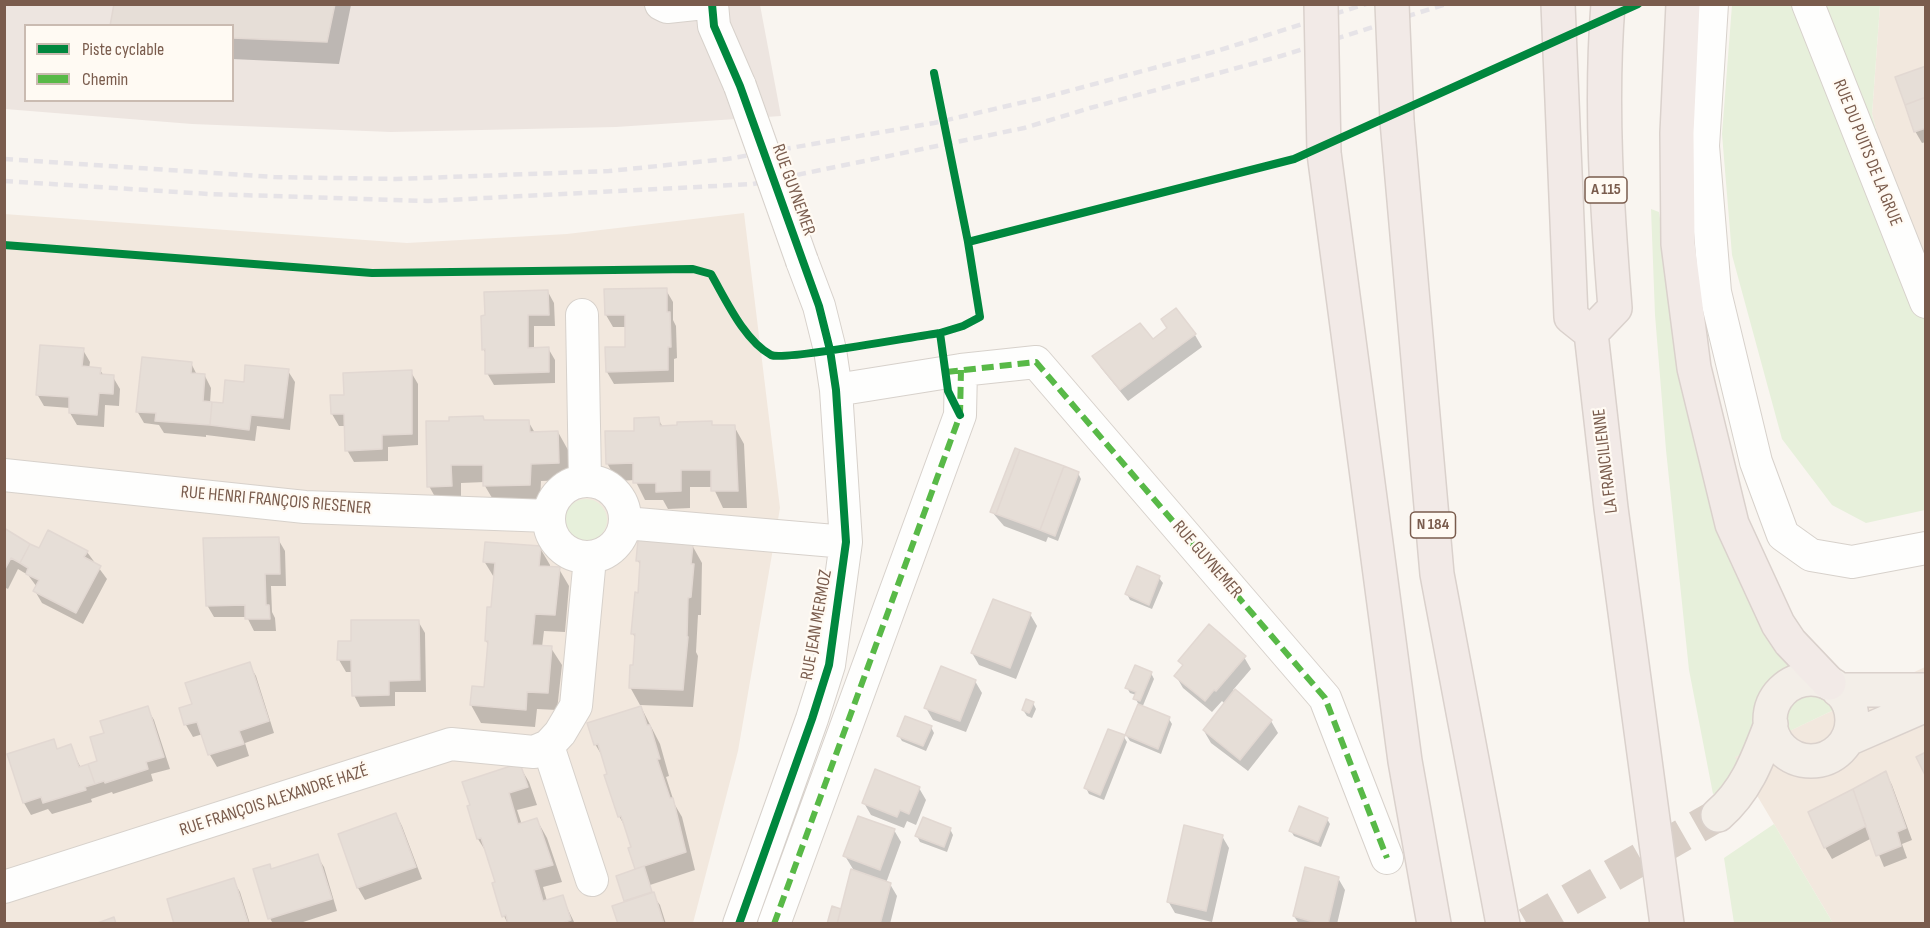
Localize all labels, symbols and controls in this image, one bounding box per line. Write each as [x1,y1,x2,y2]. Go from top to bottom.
legend [24,24,234,102]
text: Piste cyclable [82,39,164,60]
text: Chemin [82,69,128,90]
street label: RUE DU PUITS DE LA GRUE [1828,77,1906,229]
street label: RUE GUYNEMER [766,141,820,239]
road number: A 115 [1585,177,1627,203]
street label: LA FRANCILIENNE [1589,407,1623,515]
street label: RUE HENRI FRANÇOIS RIESENER [180,482,372,520]
road number: N 184 [1410,512,1456,538]
street label: RUE GUYNEMER [1167,517,1247,603]
street label: RUE JEAN MERMOZ [797,568,837,682]
street label: RUE FRANÇOIS ALEXANDRE HAZÉ [177,760,371,842]

